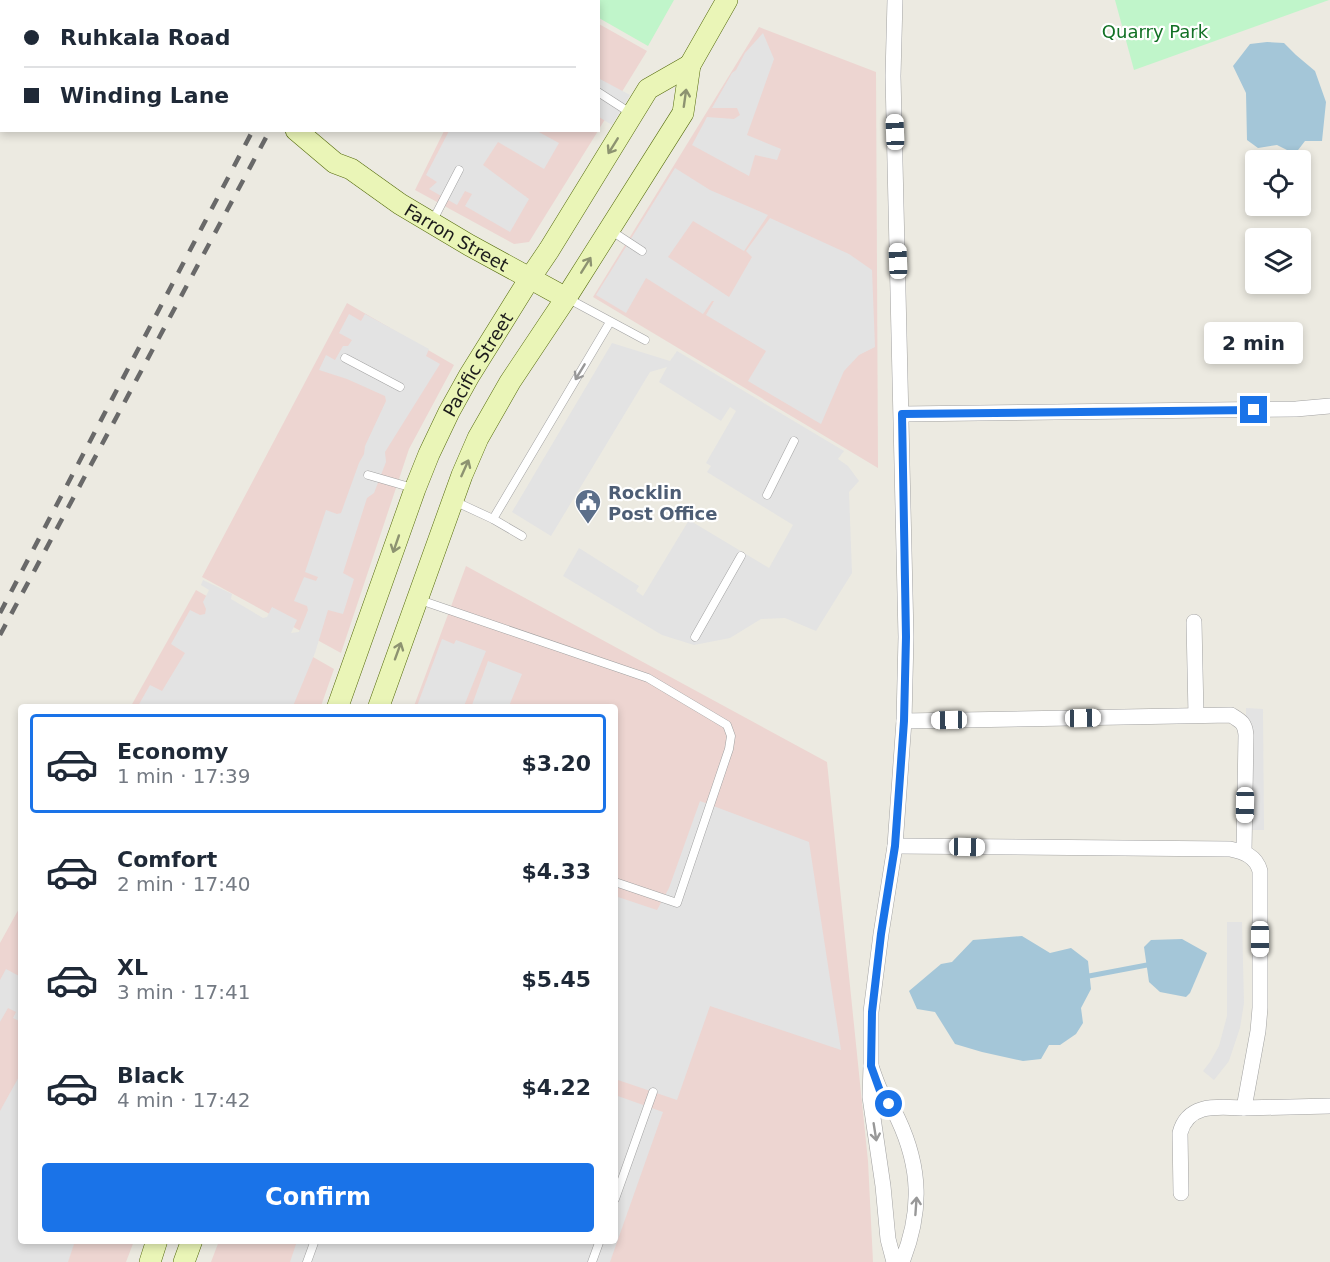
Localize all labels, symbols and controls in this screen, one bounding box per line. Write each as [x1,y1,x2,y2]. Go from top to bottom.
park label: Quarry Park [1102,21,1209,42]
text: Ruhkala Road [60,25,230,50]
text: Winding Lane [60,83,229,108]
one-way arrow [680,89,691,109]
car [885,114,905,150]
one-way arrow [606,137,618,154]
map controls [1245,150,1311,294]
button: locate [1245,150,1311,216]
street label: Farron Street [401,199,512,275]
button: layers [1245,228,1311,294]
car [888,243,908,279]
one-way arrow [581,257,593,274]
street label: Pacific Street [438,308,517,420]
callout: 2 min [1204,323,1304,365]
text: 2 min [1222,331,1285,355]
one-way arrow [574,363,586,380]
route end [1240,396,1267,423]
one-way arrow [460,460,471,478]
place label: Rocklin Post Office [608,482,717,524]
public building icon: Rocklin Post Office [573,487,603,525]
one-way arrow [390,534,401,553]
one-way arrow [394,643,405,661]
car [1065,709,1101,727]
car [931,711,967,729]
icon: car [45,737,99,791]
text: Economy [117,739,228,764]
text: $3.20 [521,751,591,776]
text: 1 min · 17:39 [117,764,251,788]
car [1236,787,1254,823]
car [949,838,985,856]
icon: car [45,845,99,899]
text: Comfort [117,847,217,872]
text: $4.33 [521,859,591,884]
text: 2 min · 17:40 [117,872,251,896]
car [1251,921,1269,957]
icon: car [45,953,99,1007]
text: XL [117,955,148,980]
text: $5.45 [521,967,591,992]
text: 3 min · 17:41 [117,980,251,1004]
icon: car [45,1061,99,1115]
text: Black [117,1063,184,1088]
text: $4.22 [521,1075,591,1100]
text: 4 min · 17:42 [117,1088,251,1112]
route start [875,1090,902,1117]
one-way arrow [869,1122,880,1142]
button: Confirm [42,1163,594,1232]
one-way arrow [910,1196,921,1216]

